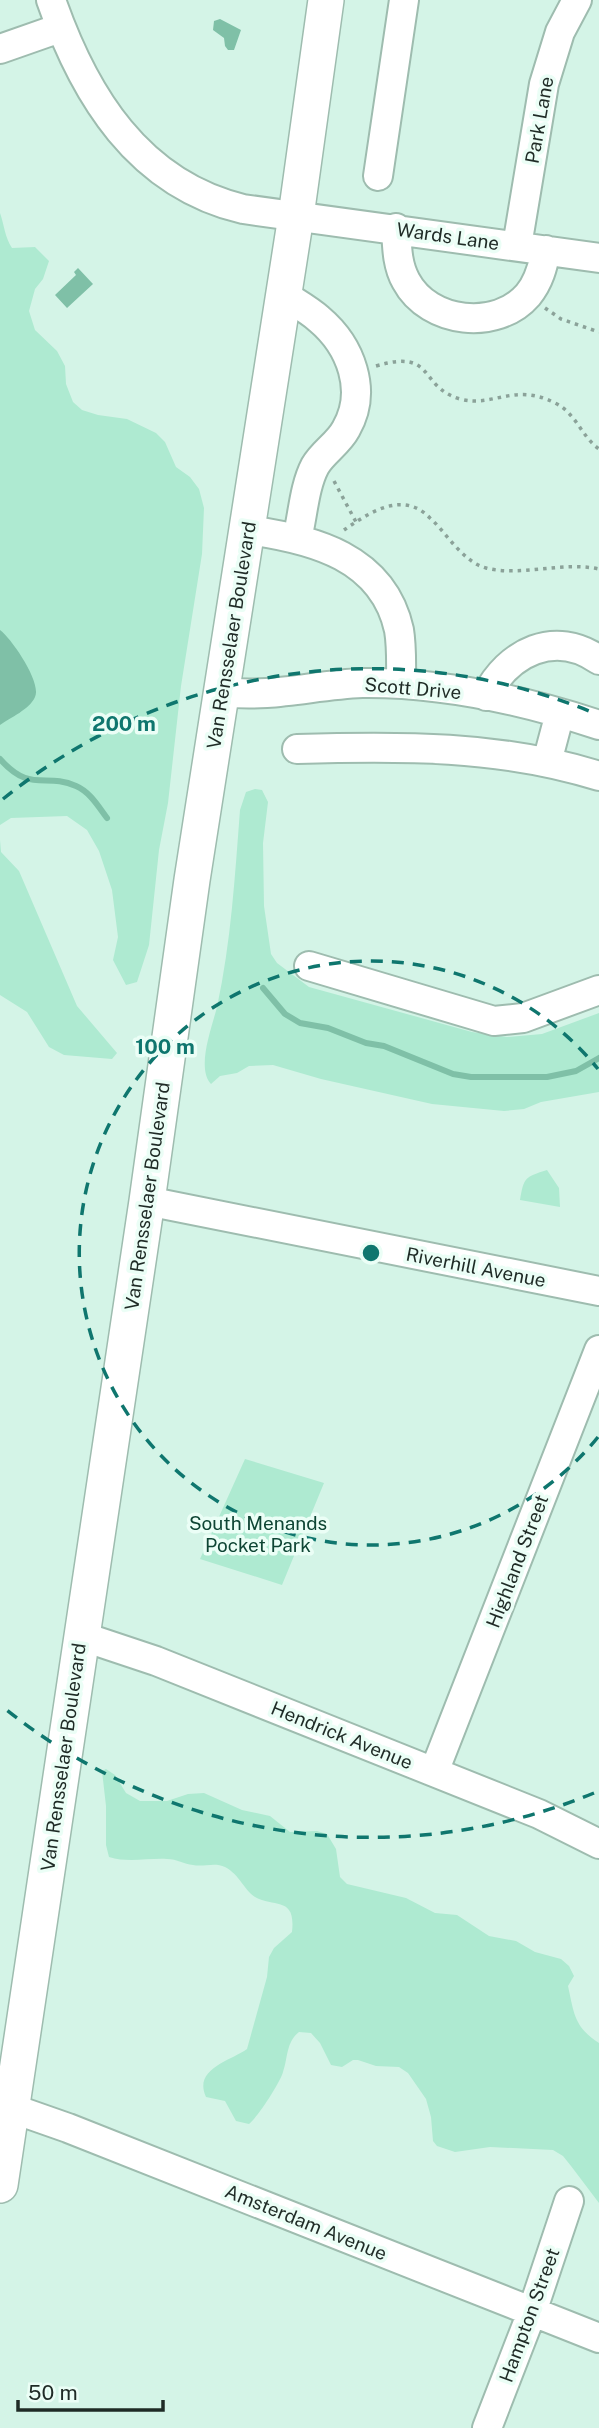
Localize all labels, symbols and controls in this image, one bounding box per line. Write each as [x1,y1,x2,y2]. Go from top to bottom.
street label: Park Lane [521,75,557,165]
street label: Wards Lane [395,218,501,254]
street label: Van Rensselaer Boulevard [202,520,260,750]
street label: Scott Drive [364,673,462,703]
text: 200 m [92,711,156,736]
text: 100 m [135,1034,195,1059]
street label: Van Rensselaer Boulevard [120,1081,174,1311]
centre of rings [359,1241,383,1265]
street label: Riverhill Avenue [404,1243,548,1291]
street label: Highland Street [482,1491,552,1631]
park label: South Menands Pocket Park [189,1512,327,1556]
street label: Van Rensselaer Boulevard [36,1642,90,1872]
street label: Hendrick Avenue [268,1697,416,1773]
street label: Amsterdam Avenue [222,2179,390,2265]
street label: Hampton Street [495,2245,563,2385]
scale bar [18,2368,163,2412]
text: 50 m [28,2380,78,2405]

